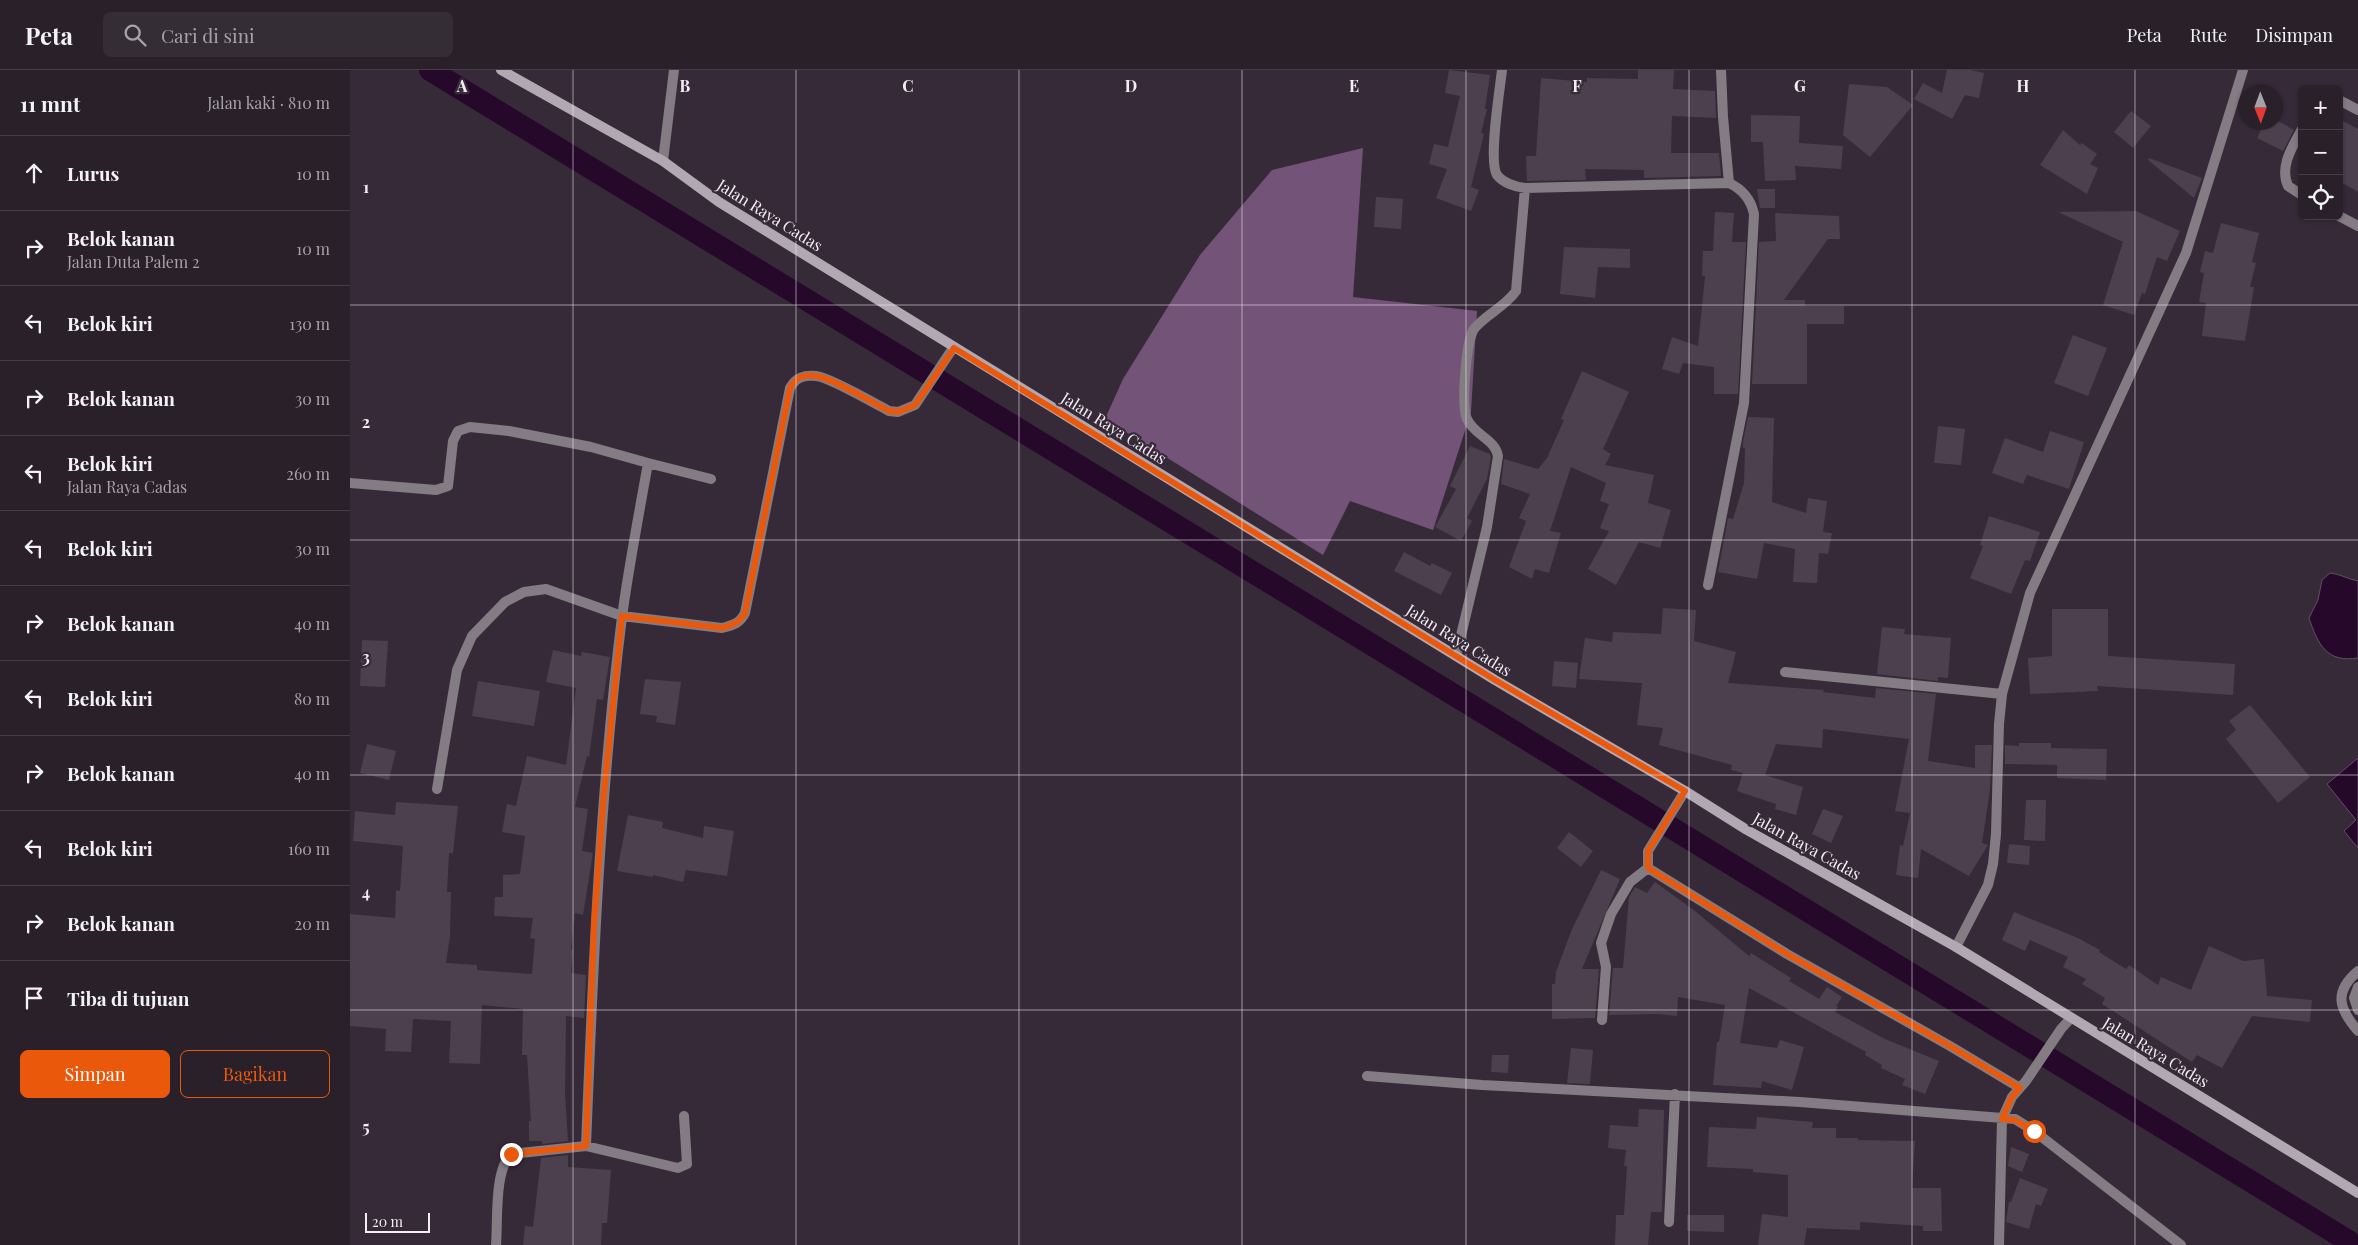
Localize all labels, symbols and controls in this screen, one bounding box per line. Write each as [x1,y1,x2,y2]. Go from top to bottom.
search box [103,12,453,57]
text: Peta [25,19,73,51]
icon: search [121,21,149,49]
text: Cari di sini [161,22,255,48]
text: Peta [2127,23,2162,47]
text: Rute [2190,23,2227,47]
text: Disimpan [2255,23,2333,47]
text: A [456,75,468,96]
text: B [680,75,691,96]
text: C [902,75,914,96]
text: D [1125,75,1137,96]
text: E [1349,75,1359,96]
text: F [1572,75,1582,96]
text: G [1794,75,1806,96]
text: H [2017,75,2030,96]
north arrow [2238,85,2283,130]
map controls [2298,85,2343,220]
button: + [2298,85,2343,130]
text: 11 mnt [20,89,80,117]
text: Jalan kaki · 810 m [207,92,330,113]
button: − [2298,130,2343,175]
icon: ahead [20,159,48,187]
text: Lurus [67,160,119,186]
text: 10 m [296,163,330,184]
street label: Jalan Raya Cadas [713,173,827,255]
button: locate [2298,175,2343,220]
text: 1 [363,176,369,197]
text: Belok kanan [67,225,175,251]
icon: right [20,234,48,262]
text: 10 m [296,238,330,259]
text: Jalan Duta Palem 2 [67,251,200,272]
icon: left [20,309,48,337]
text: Belok kiri [67,310,153,336]
text: 130 m [289,313,330,334]
icon: right [20,384,48,412]
text: Belok kanan [67,385,175,411]
street label: Jalan Raya Cadas [1057,386,1171,468]
text: 30 m [295,388,330,409]
text: 2 [362,411,370,432]
text: Belok kiri [67,450,153,476]
icon: left [20,459,48,487]
text: 260 m [286,463,330,484]
text: Jalan Raya Cadas [67,476,187,497]
icon: left [20,534,48,562]
text: Belok kiri [67,535,153,561]
text: 30 m [295,538,330,559]
street label: Jalan Raya Cadas [1402,598,1516,680]
icon: right [20,609,48,637]
text: Belok kanan [67,610,175,636]
text: 40 m [294,613,330,634]
text: 3 [362,646,370,667]
icon: left [20,684,48,712]
text: Belok kiri [67,685,153,711]
text: 80 m [294,688,330,709]
icon: right [20,759,48,787]
text: Belok kanan [67,760,175,786]
text: 40 m [294,763,330,784]
street label: Jalan Raya Cadas [1749,807,1865,884]
icon: left [20,834,48,862]
text: Belok kiri [67,835,153,861]
text: 160 m [288,838,330,859]
text: 4 [362,881,370,902]
icon: right [20,909,48,937]
text: Belok kanan [67,910,175,936]
text: 20 m [295,913,330,934]
icon: arrive [20,984,48,1012]
text: Tiba di tujuan [67,985,189,1011]
street label: Jalan Raya Cadas [2098,1011,2213,1092]
button: Simpan [20,1050,170,1098]
button: Bagikan [180,1050,330,1098]
text: 5 [362,1116,370,1137]
route start [2023,1120,2046,1143]
route end [500,1143,523,1166]
scale bar [365,1210,430,1233]
text: 20 m [372,1212,403,1231]

